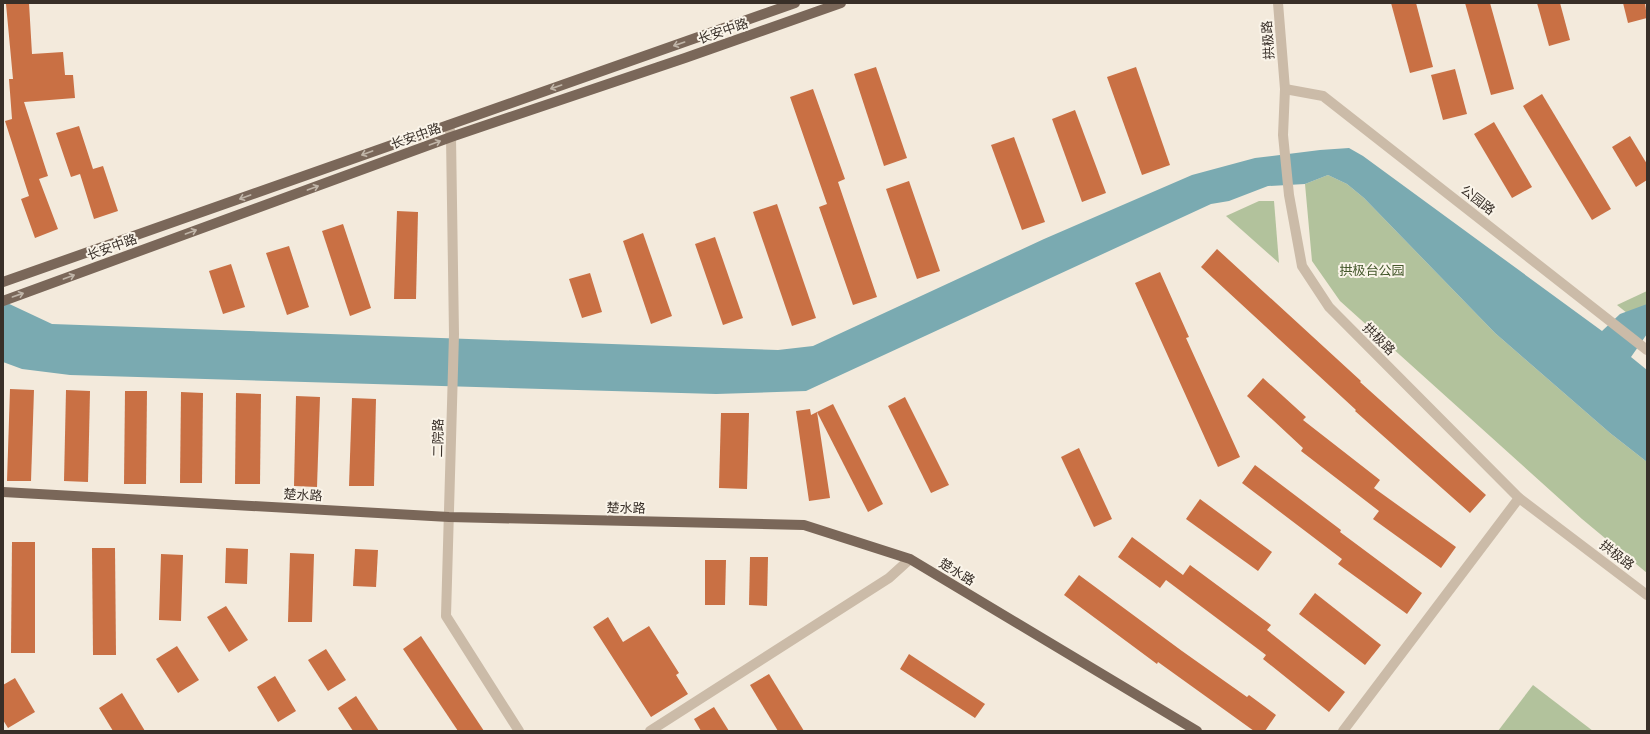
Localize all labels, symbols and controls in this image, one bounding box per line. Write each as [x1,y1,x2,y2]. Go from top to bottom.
street label: 长安中路 [696,14,750,48]
street label: 拱极路 [1258,20,1278,60]
one-way arrow [672,41,685,48]
one-way arrow [550,84,562,92]
street label: 长安中路 [389,119,443,153]
one-way arrow [429,138,441,146]
one-way arrow [362,150,374,158]
street label: 公园路 [1457,181,1499,219]
one-way arrow [307,183,319,191]
one-way arrow [239,193,251,201]
one-way arrow [185,228,197,236]
street label: 长安中路 [85,230,139,264]
park label: 拱极台公园 [1339,262,1405,279]
one-way arrow [62,273,75,280]
one-way arrow [11,291,23,299]
street label: 拱极路 [1359,319,1399,359]
street label: 二院路 [429,418,447,458]
street label: 楚水路 [283,485,323,505]
street label: 楚水路 [606,499,646,517]
street label: 拱极路 [1596,536,1638,574]
street label: 楚水路 [936,555,978,589]

